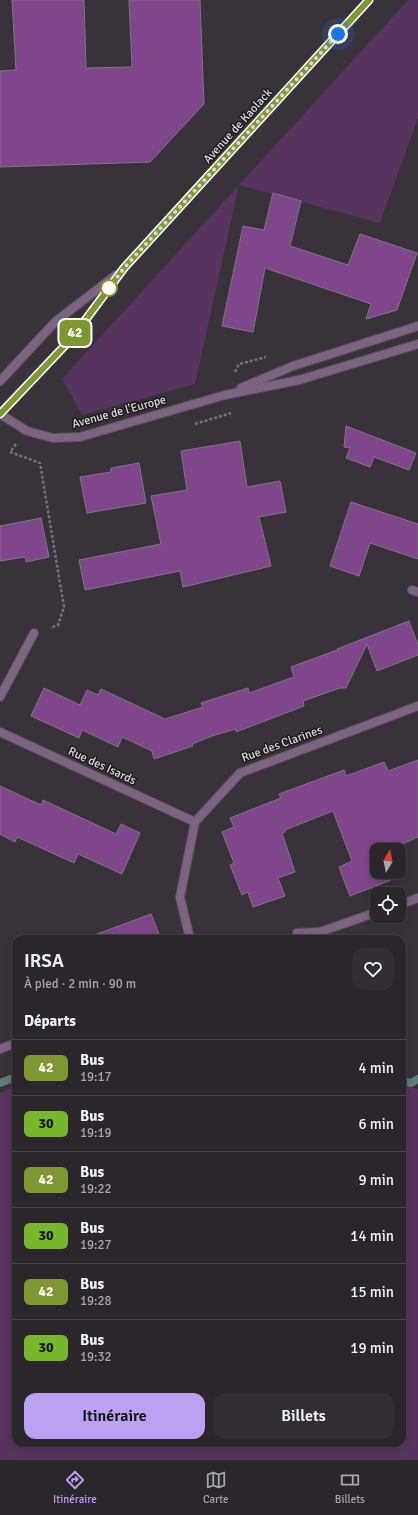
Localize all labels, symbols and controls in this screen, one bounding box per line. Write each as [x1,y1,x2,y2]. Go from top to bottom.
your location [328,24,348,44]
street label: Avenue de Kaolack [200,85,276,167]
unlabelled marker [100,279,118,297]
line badge: 42 [57,320,93,346]
text: 42 [67,324,83,341]
street label: Avenue de l'Europe [70,392,168,432]
street label: Rue des Clarines [240,722,324,766]
street label: Rue des Isards [66,744,138,788]
north arrow [370,843,406,879]
map controls [370,843,406,923]
button: locate [370,887,406,923]
button: heart [352,948,394,990]
text: IRSA [24,949,64,973]
text: À pied · 2 min · 90 m [24,976,136,992]
text: Départs [24,1012,76,1030]
text: Bus [80,1051,104,1069]
text: 42 [38,1059,54,1076]
text: 4 min [358,1059,394,1077]
text: 19:17 [80,1069,112,1085]
text: Bus [80,1107,104,1125]
text: 30 [38,1115,54,1132]
text: 6 min [358,1115,394,1133]
text: 19:19 [80,1125,112,1141]
text: Bus [80,1163,104,1181]
text: 42 [38,1171,54,1188]
text: 9 min [358,1171,394,1189]
text: 19:22 [80,1181,112,1197]
text: Bus [80,1219,104,1237]
text: 30 [38,1227,54,1244]
text: 14 min [350,1227,394,1245]
text: 19:27 [80,1237,112,1253]
text: Bus [80,1275,104,1293]
text: 42 [38,1283,54,1300]
text: 15 min [350,1283,394,1301]
text: 19:28 [80,1293,112,1309]
text: Bus [80,1331,104,1349]
text: 30 [38,1339,54,1356]
text: 19 min [350,1339,394,1357]
text: 19:32 [80,1349,112,1365]
button: Itinéraire [24,1393,205,1439]
button: Billets [213,1393,394,1439]
tab: Itinéraire [53,1469,97,1506]
tab: Carte [203,1469,229,1506]
tab: Billets [335,1469,365,1506]

